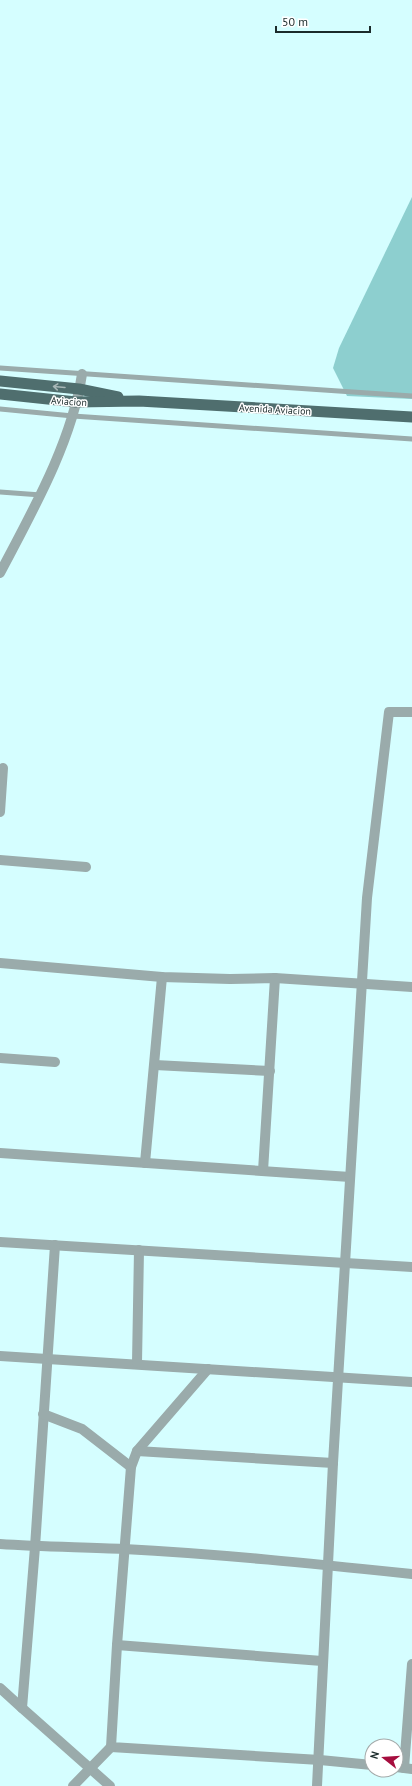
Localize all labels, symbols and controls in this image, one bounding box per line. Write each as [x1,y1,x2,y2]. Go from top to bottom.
scale bar [276,8,370,34]
text: 50 m [282,14,308,29]
one-way arrow [53,383,66,390]
street label: Aviacion [51,394,87,409]
street label: Avenida Aviacion [239,401,311,418]
north arrow [364,1738,404,1778]
text: N [367,1750,382,1761]

